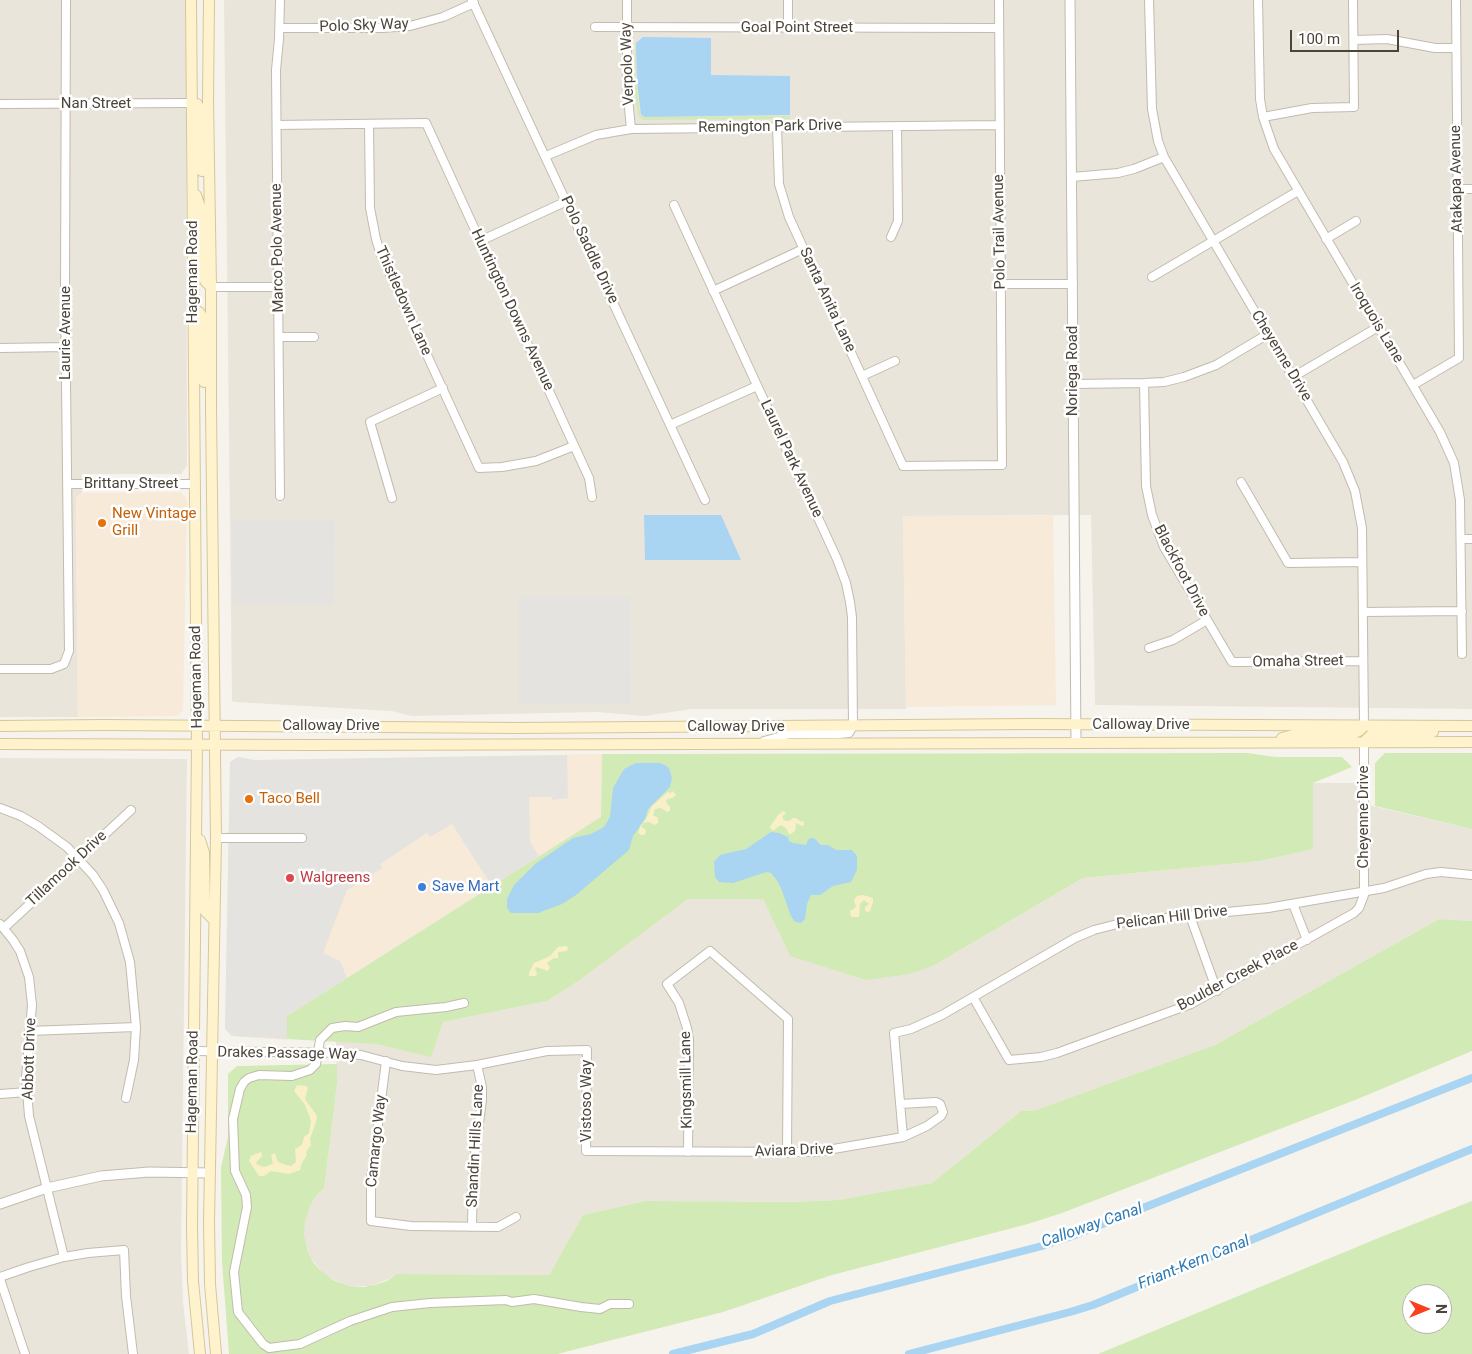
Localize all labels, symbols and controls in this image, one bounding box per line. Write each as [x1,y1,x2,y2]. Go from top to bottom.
street label: Polo Sky Way [319,15,409,37]
street label: Goal Point Street [741,19,853,37]
scale bar [1292,20,1401,52]
street label: Verpolo Way [618,22,638,106]
text: 100 m [1298,30,1340,48]
street label: Nan Street [61,95,131,113]
street label: Remington Park Drive [698,117,842,137]
street label: Atakapa Avenue [1447,125,1467,233]
street label: Polo Trail Avenue [990,174,1010,290]
street label: Marco Polo Avenue [268,183,288,313]
street label: Polo Saddle Drive [556,193,622,307]
street label: Hageman Road [184,221,202,323]
street label: Huntington Downs Avenue [467,226,557,394]
street label: Thistledown Lane [371,243,435,359]
street label: Santa Anita Lane [795,245,859,355]
street label: Iroquois Lane [1345,280,1407,366]
street label: Laurie Avenue [57,286,75,380]
street label: Cheyenne Drive [1247,307,1315,405]
street label: Noriega Road [1064,326,1082,416]
street label: Laurel Park Avenue [756,397,826,521]
street label: Brittany Street [84,475,178,493]
place label: New Vintage Grill [112,505,197,540]
marker: New Vintage Grill [96,517,108,529]
street label: Blackfoot Drive [1149,522,1213,620]
street label: Hageman Road [187,625,207,729]
street label: Omaha Street [1252,652,1344,672]
street label: Calloway Drive [1092,716,1190,734]
street label: Calloway Drive [282,717,380,735]
street label: Calloway Drive [687,718,785,736]
street label: Cheyenne Drive [1355,766,1373,868]
place label: Taco Bell [259,790,320,808]
marker: Taco Bell [243,793,255,805]
street label: Tillamook Drive [23,827,111,911]
place label: Walgreens [300,869,370,887]
marker: Walgreens [284,872,296,884]
place label: Save Mart [432,878,499,896]
marker: Save Mart [416,881,428,893]
street label: Pelican Hill Drive [1115,902,1229,934]
street label: Boulder Creek Place [1175,937,1301,1015]
street label: Abbott Drive [20,1018,40,1100]
street label: Hageman Road [183,1030,203,1134]
street label: Kingsmill Lane [677,1031,697,1129]
street label: Drakes Passage Way [217,1044,357,1064]
street label: Vistoso Way [578,1060,596,1142]
street label: Shandin Hills Lane [464,1084,488,1208]
street label: Camargo Way [363,1094,391,1188]
street label: Aviara Drive [754,1141,834,1161]
water label: Calloway Canal [1039,1200,1145,1252]
water label: Friant-Kern Canal [1135,1232,1253,1294]
north arrow [1402,1284,1452,1334]
text: N [1433,1304,1449,1314]

